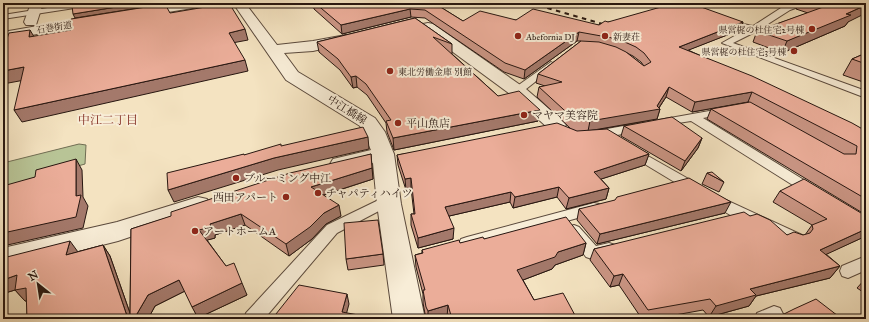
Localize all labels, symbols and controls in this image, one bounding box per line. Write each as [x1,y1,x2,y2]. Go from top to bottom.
street label: 石巻街道 [35,19,73,35]
place label: 県営梶の杜住宅2号棟 [719,24,804,35]
marker: 県営梶の杜住宅2号棟 [807,24,817,34]
marker: Abefornia DJ [513,31,523,41]
place label: Abefornia DJ [525,31,575,43]
marker: 新妻荘 [600,31,610,41]
place label: 新妻荘 [613,31,640,42]
place label: 県営梶の杜住宅3号棟 [701,46,786,57]
marker: 県営梶の杜住宅3号棟 [789,46,799,56]
marker: 東北労働金庫 別館 [385,66,395,76]
place label: 東北労働金庫 別館 [398,66,472,77]
street label: 中江橋線 [325,93,369,127]
place label: マヤマ美容院 [532,109,598,122]
marker: マヤマ美容院 [519,110,529,120]
district label: 中江二丁目 [78,113,138,127]
place label: 平山魚店 [406,117,450,130]
marker: 平山魚店 [393,118,403,128]
place label: ブルーミング中江 [244,172,331,185]
marker: ブルーミング中江 [231,173,241,183]
place label: チャパティハイツ [326,187,413,200]
marker: チャパティハイツ [313,188,323,198]
place label: 西田アパート [213,191,278,204]
marker: 西田アパート [281,192,291,202]
place label: アートホームA [203,225,277,238]
marker: アートホームA [190,226,200,236]
north arrow [18,264,58,304]
text: N [26,267,41,284]

